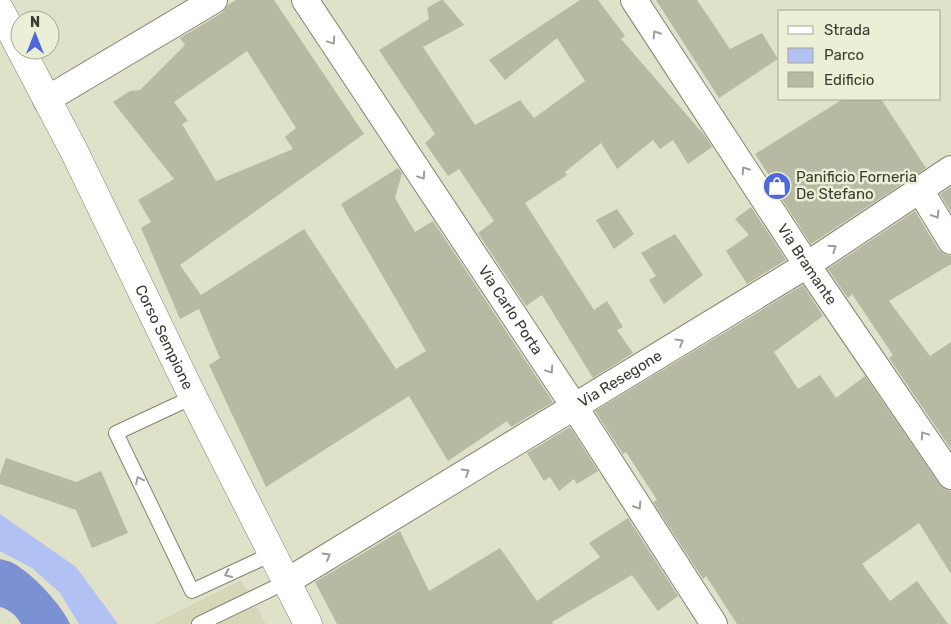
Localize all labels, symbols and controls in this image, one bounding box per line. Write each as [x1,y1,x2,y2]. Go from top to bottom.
north arrow [10,10,60,60]
legend [778,10,941,100]
text: N [30,14,40,31]
text: Strada [824,21,870,39]
one-way arrow [653,30,662,39]
one-way arrow [326,35,335,44]
text: Parco [824,46,864,64]
text: Edificio [824,71,874,89]
one-way arrow [742,166,751,175]
place label: Panificio Forneria De Stefano [796,168,917,203]
one-way arrow [415,171,425,180]
shop icon: Panificio Forneria De Stefano [762,171,792,201]
one-way arrow [929,210,939,219]
street label: Via Bramante [773,220,841,309]
one-way arrow [827,245,837,254]
street label: Via Carlo Porta [474,262,547,358]
street label: Corso Sempione [131,282,197,393]
one-way arrow [674,339,683,349]
street label: Via Resegone [575,346,665,411]
one-way arrow [544,364,553,374]
one-way arrow [920,432,930,441]
one-way arrow [461,468,470,478]
one-way arrow [135,476,145,485]
one-way arrow [632,501,642,510]
one-way arrow [322,553,331,563]
one-way arrow [224,568,233,578]

